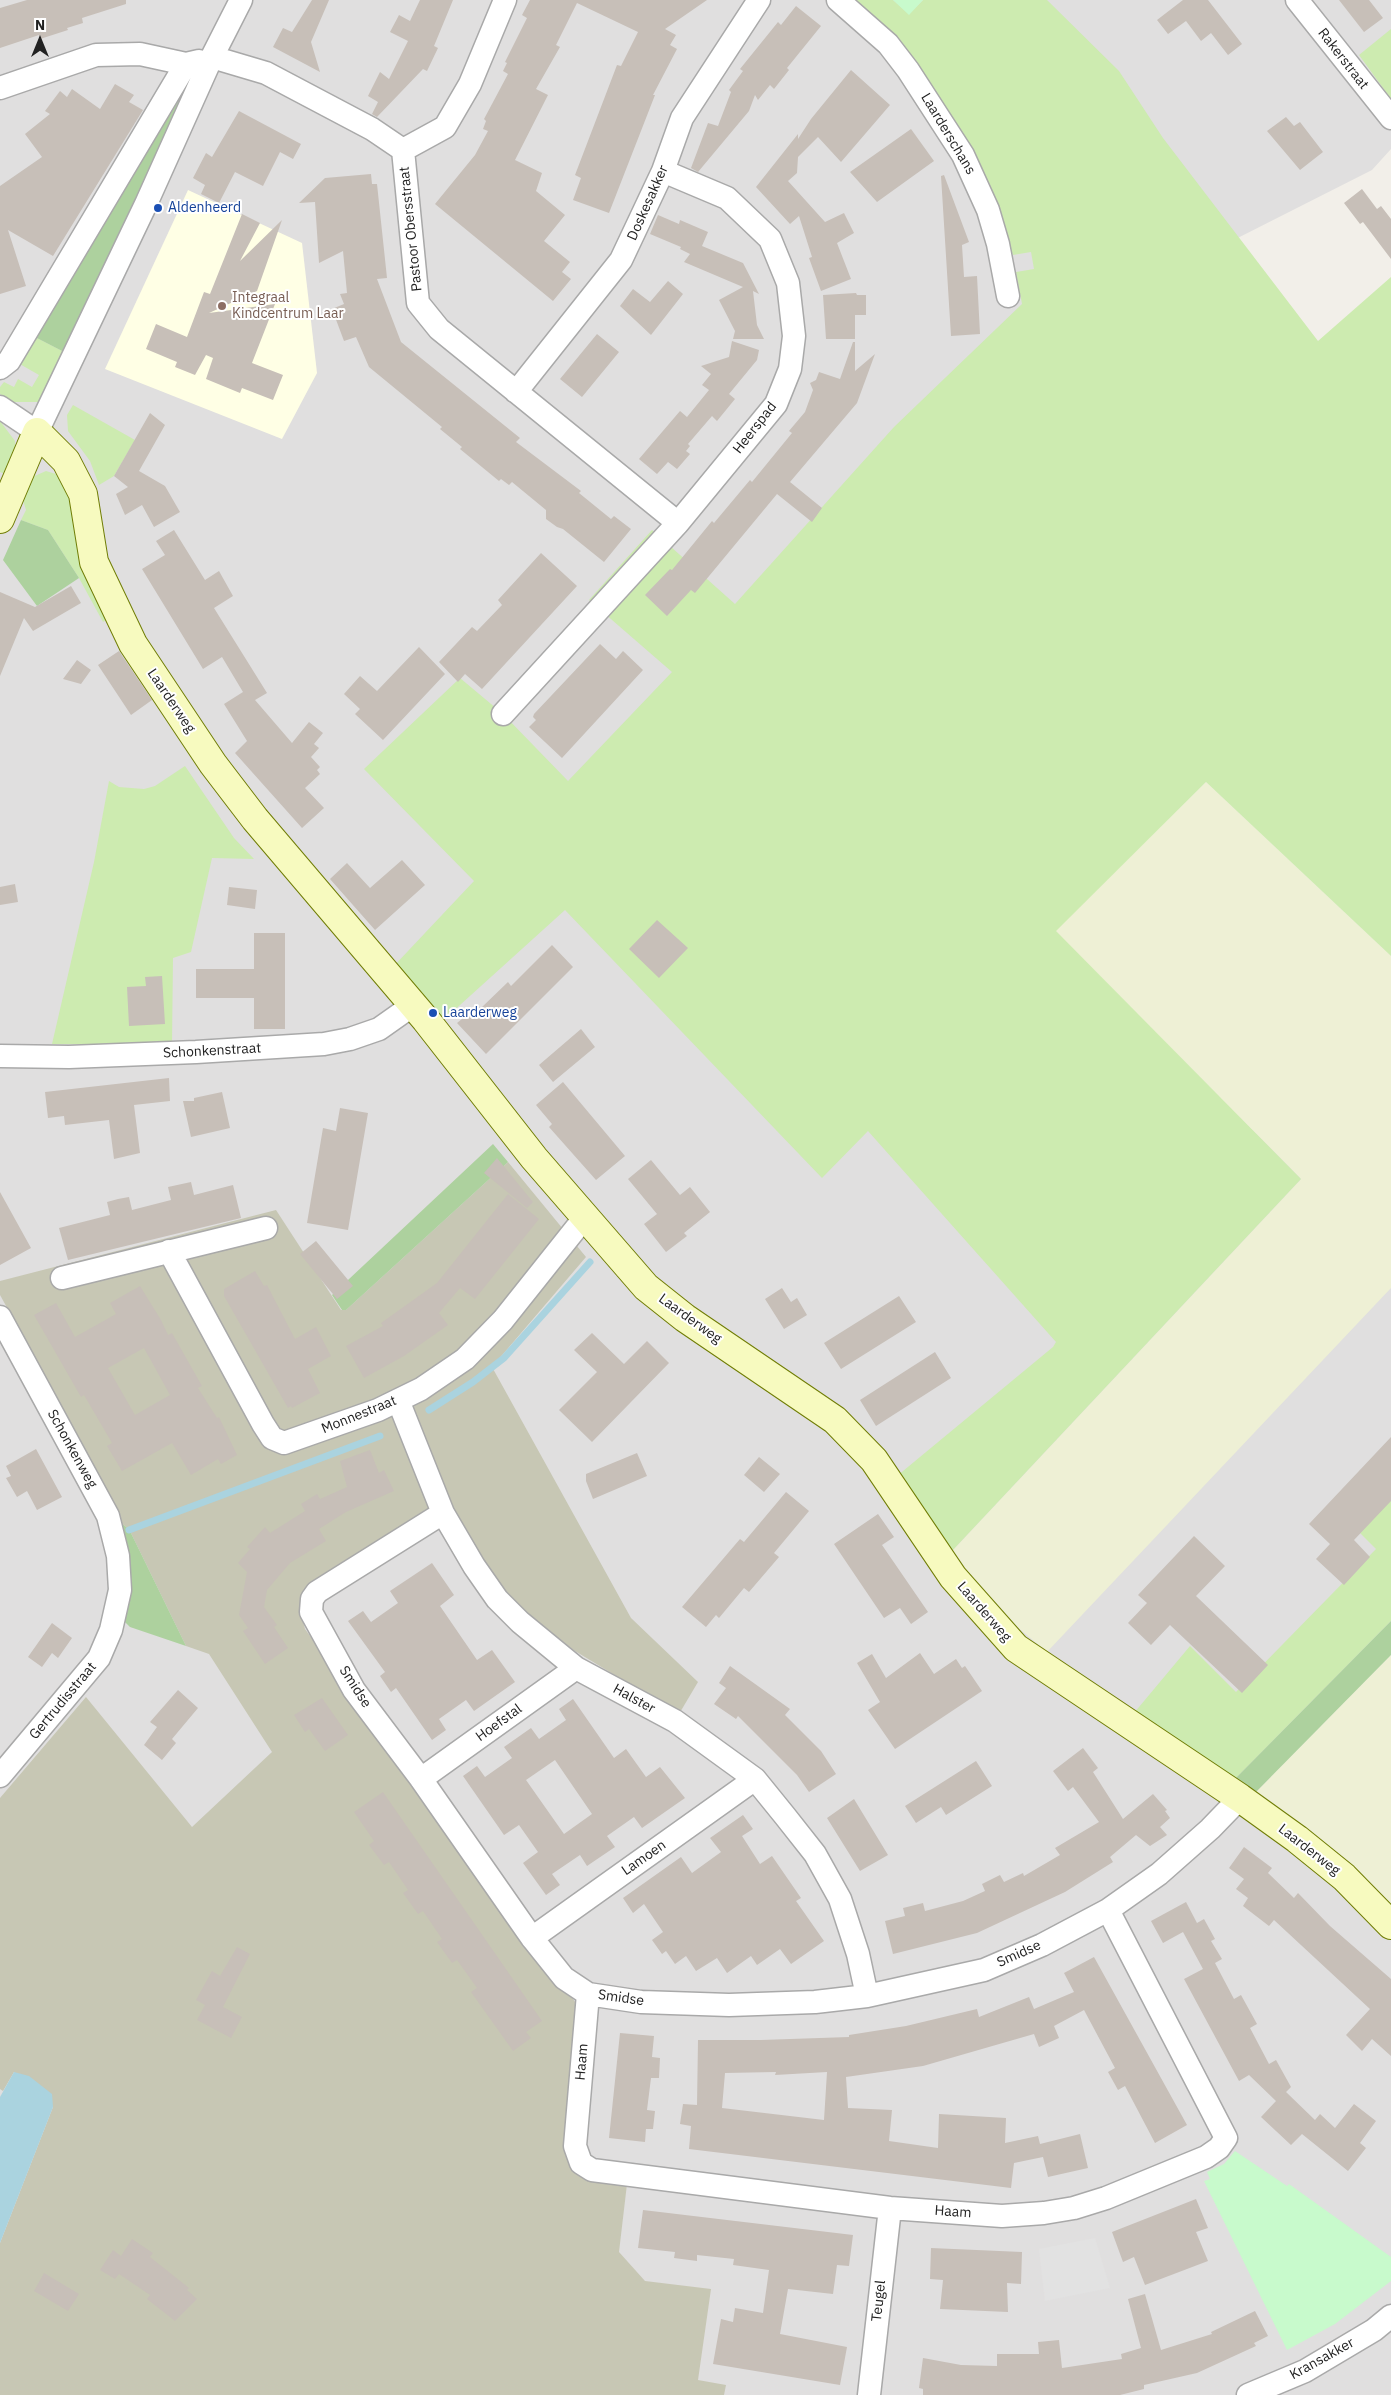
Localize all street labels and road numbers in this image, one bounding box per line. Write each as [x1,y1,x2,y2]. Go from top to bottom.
street label: Rakerstraat [1314,25,1372,93]
street label: Laarderschans [917,90,979,178]
street label: Doskesakker [624,163,672,243]
street label: Pastoor Obersstraat [396,166,426,292]
street label: Heerspad [730,399,780,457]
street label: Laarderweg [143,666,199,736]
street label: Schonkenstraat [162,1040,262,1062]
street label: Laarderweg [655,1291,725,1347]
street label: Monnestraat [319,1392,399,1438]
street label: Schonkenweg [43,1407,101,1491]
street label: Laarderweg [953,1579,1015,1645]
street label: Gertrudisstraat [26,1659,100,1743]
street label: Smidse [335,1663,375,1711]
street label: Halster [610,1681,658,1717]
street label: Hoefstal [473,1701,525,1745]
street label: Laarderweg [1275,1821,1343,1879]
street label: Lamoen [619,1837,669,1879]
street label: Smidse [994,1937,1044,1971]
street label: Smidse [597,1986,645,2010]
street label: Haam [572,2043,592,2081]
street label: Haam [934,2202,972,2222]
street label: Teugel [868,2279,890,2323]
street label: Kransakker [1287,2334,1357,2384]

